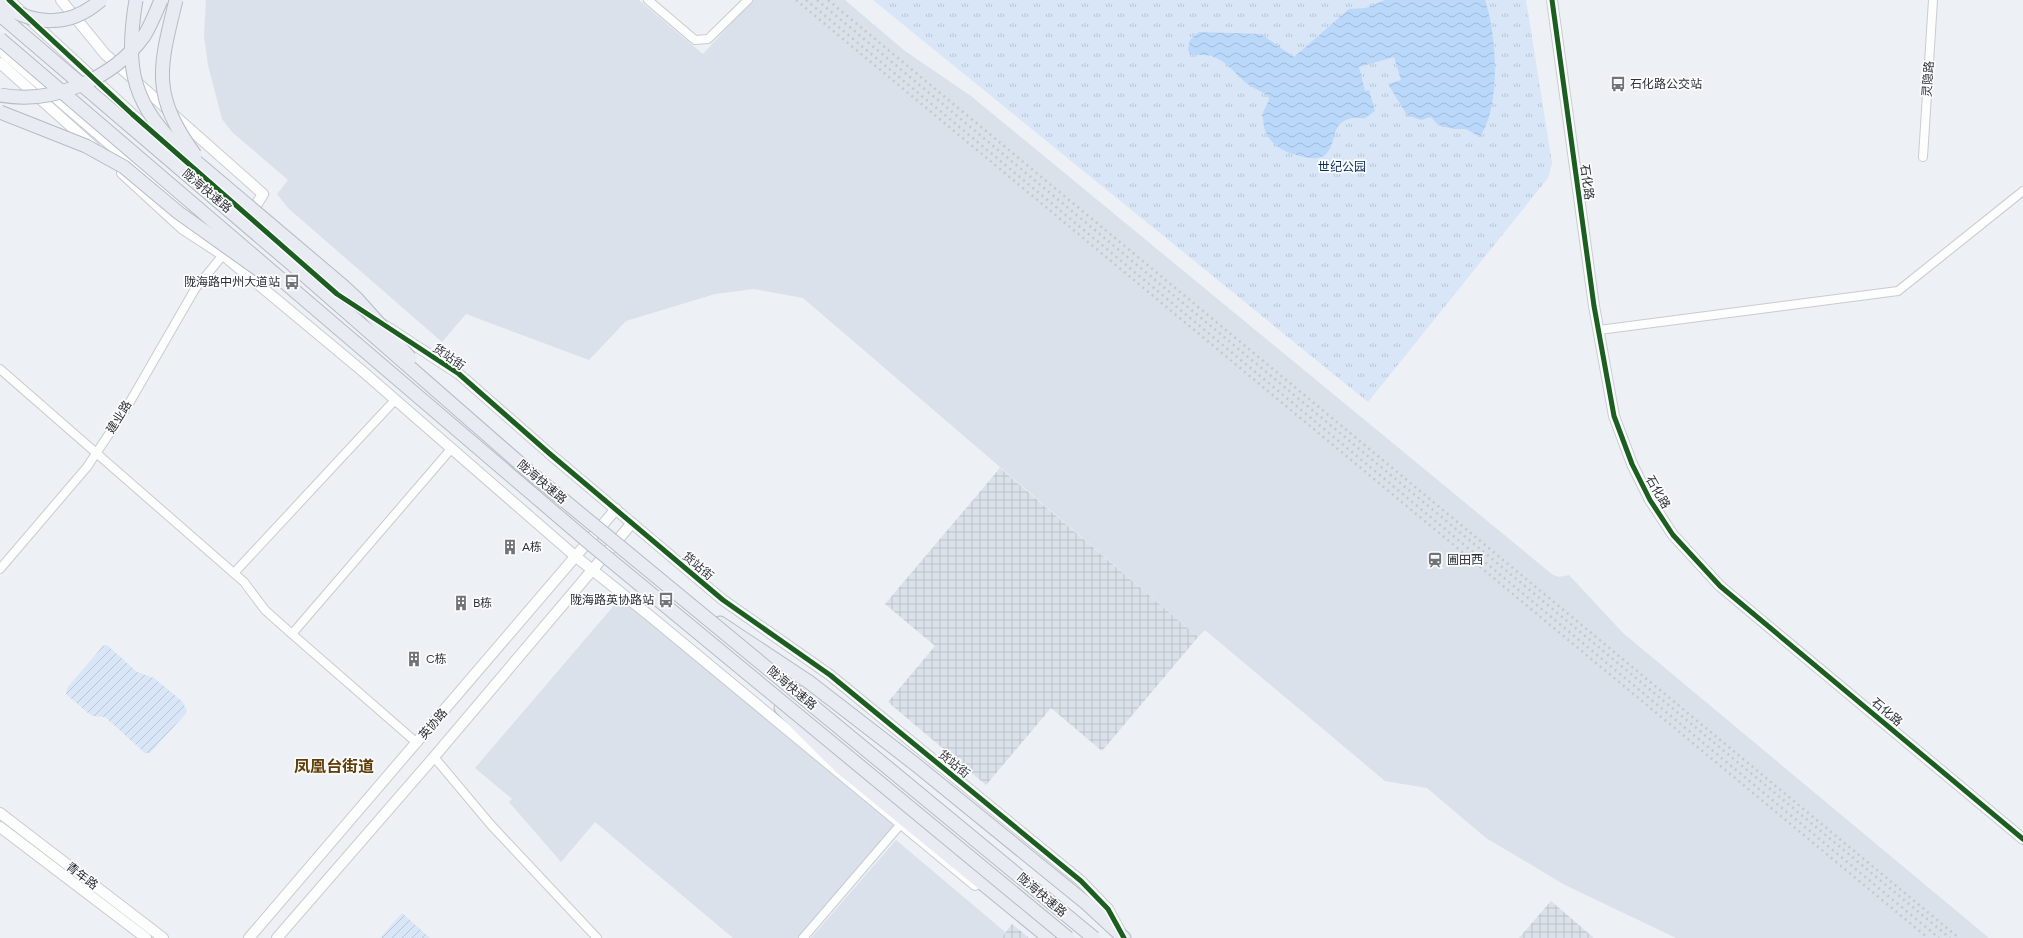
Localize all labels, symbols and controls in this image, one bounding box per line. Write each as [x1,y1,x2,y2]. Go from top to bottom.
street label: 灵隐路 [1920,61,1936,97]
bus stop icon: 石化路公交站 [1609,75,1627,93]
place label: 石化路公交站 [1630,77,1702,91]
park label: 世纪公园 [1318,160,1366,174]
street label: 石化路 [1578,163,1596,201]
street label: 陇海快速路 [180,166,234,216]
bus stop icon: 陇海路中州大道站 [283,273,301,291]
place label: 陇海路中州大道站 [184,275,280,289]
street label: 货站街 [430,341,468,373]
street label: 建业路 [104,398,134,436]
street label: 陇海快速路 [515,457,569,507]
street label: 石化路 [1643,473,1673,511]
building icon: A栋 [501,538,519,556]
place label: A栋 [522,540,542,554]
street label: 货站街 [680,549,716,583]
station icon: 圃田西 [1426,551,1444,569]
place label: 圃田西 [1447,553,1483,567]
bus stop icon: 陇海路英协路站 [657,591,675,609]
place label: 陇海路英协路站 [570,593,654,607]
building icon: B栋 [452,594,470,612]
place label: B栋 [473,596,492,610]
building icon: C栋 [405,650,423,668]
place label: C栋 [426,652,447,666]
street label: 陇海快速路 [765,663,819,713]
street label: 石化路 [1869,695,1905,729]
street label: 英协路 [416,706,450,742]
street label: 货站街 [936,747,972,781]
district label: 凤凰台街道 [294,757,374,776]
street label: 青年路 [63,860,101,892]
street label: 陇海快速路 [1015,870,1069,920]

